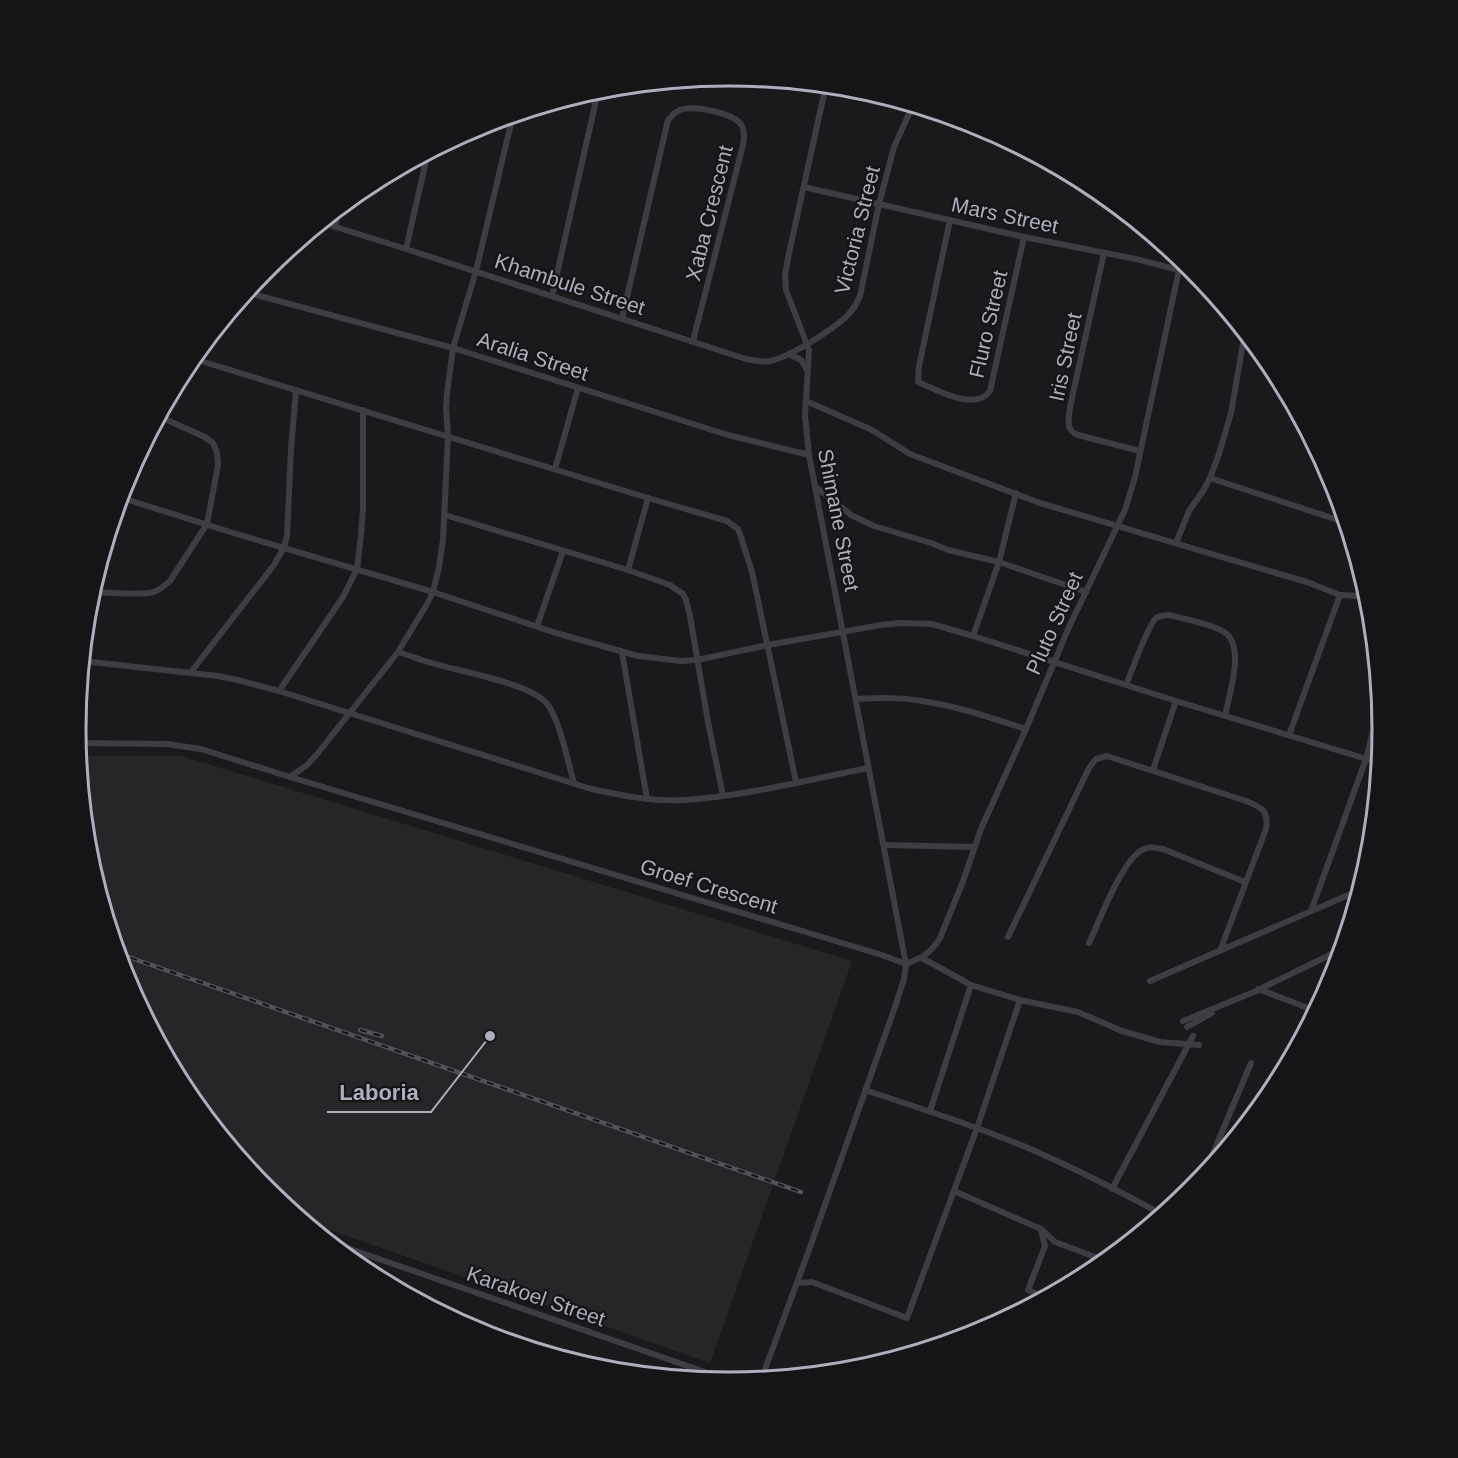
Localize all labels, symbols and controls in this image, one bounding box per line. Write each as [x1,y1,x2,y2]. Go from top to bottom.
street label: Xaba Crescent [681,143,737,283]
street label: Victoria Street [830,163,884,297]
street label: Mars Street [950,192,1061,238]
street label: Khambule Street [492,249,648,319]
street label: Fluro Street [964,268,1012,380]
street label: Iris Street [1044,311,1086,403]
street label: Aralia Street [474,327,592,385]
street label: Shimane Street [814,447,864,593]
street label: Pluto Street [1021,568,1087,678]
street label: Groef Crescent [638,854,781,918]
callout: Laboria [327,1072,431,1112]
text: Laboria [339,1080,419,1105]
street label: Karakoel Street [464,1262,608,1330]

